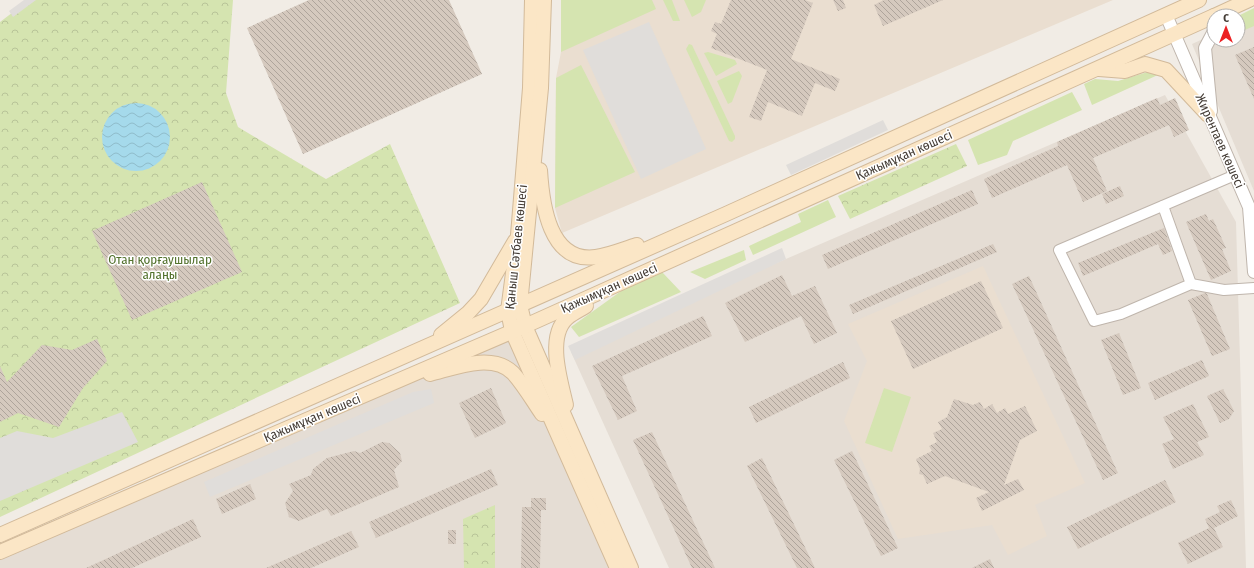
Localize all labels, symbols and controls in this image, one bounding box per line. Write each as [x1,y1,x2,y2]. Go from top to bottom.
north arrow [1206,8,1246,48]
text: С [1223,12,1229,25]
street label: Жирентаев көшесі [1193,92,1247,190]
street label: Қажымұқан көшесі [853,127,955,183]
street label: Қаныш Сәтбаев көшесі [502,184,530,310]
park label: Отан қорғаушылар алаңы [108,252,212,282]
street label: Қажымұқан көшесі [558,260,660,316]
street label: Қажымұқан көшесі [261,391,363,445]

